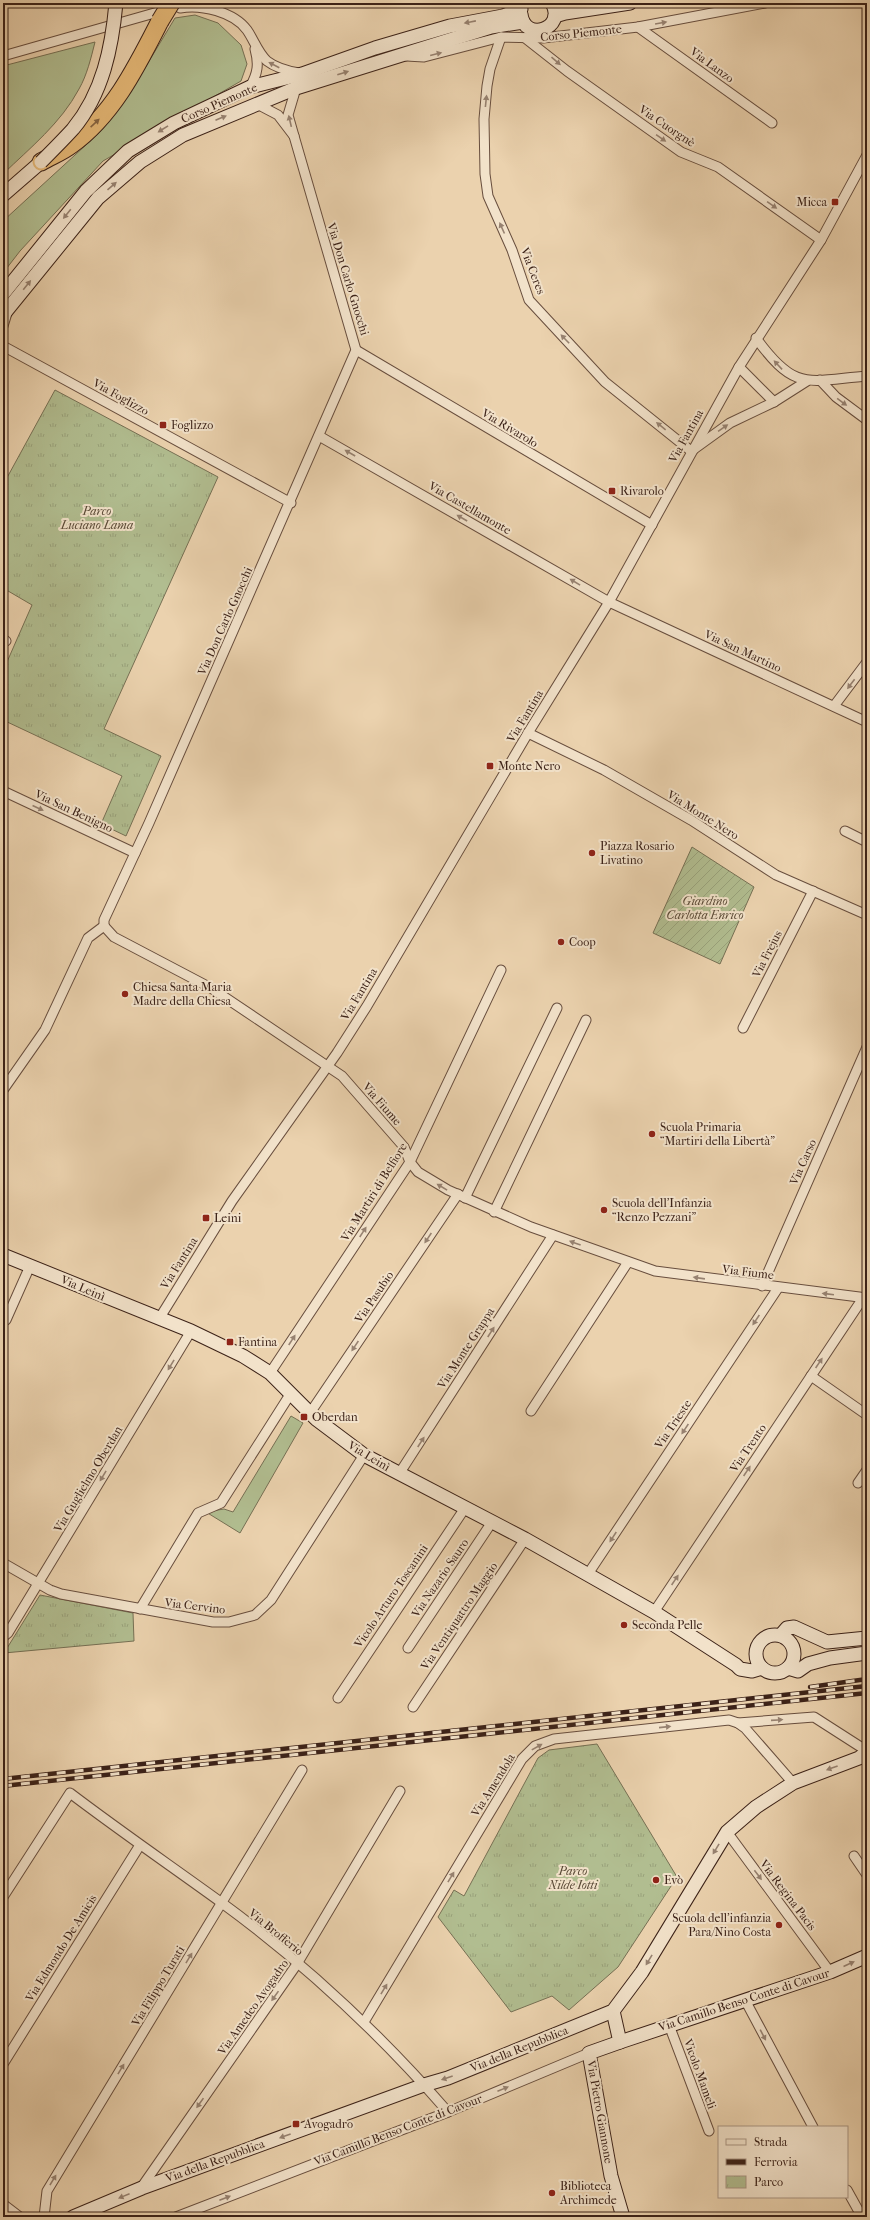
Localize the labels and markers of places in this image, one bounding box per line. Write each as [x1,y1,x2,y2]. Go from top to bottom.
place label: Micca [796,195,827,209]
marker: Micca [830,197,840,207]
place label: Foglizzo [171,418,213,432]
marker: Foglizzo [158,420,168,430]
place label: Rivarolo [620,484,664,498]
marker: Rivarolo [607,486,617,496]
place label: Monte Nero [498,759,560,773]
marker: Monte Nero [485,761,495,771]
place label: Piazza Rosario Livatino [600,839,674,867]
marker: Piazza Rosario Livatino [587,848,597,858]
place label: Coop [569,935,596,949]
marker: Coop [556,937,566,947]
place label: Chiesa Santa Maria Madre della Chiesa [133,980,232,1008]
marker: Chiesa Santa Maria Madre della Chiesa [120,989,130,999]
place label: Scuola Primaria “Martiri della Libertà” [660,1120,775,1148]
marker: Scuola Primaria “Martiri della Libertà” [647,1129,657,1139]
place label: Scuola dell'Infanzia “Renzo Pezzani” [612,1196,712,1224]
marker: Scuola dell'Infanzia “Renzo Pezzani” [599,1205,609,1215]
place label: Leini [214,1211,242,1225]
marker: Leini [201,1213,211,1223]
place label: Fantina [238,1335,278,1349]
marker: Fantina [225,1337,235,1347]
place label: Oberdan [312,1410,358,1424]
marker: Oberdan [299,1412,309,1422]
place label: Seconda Pelle [632,1618,702,1632]
marker: Seconda Pelle [619,1620,629,1630]
place label: Evò [664,1873,683,1887]
marker: Evò [651,1875,661,1885]
place label: Scuola dell'infanzia Para/Nino Costa [672,1911,771,1939]
marker: Scuola dell'infanzia Para/Nino Costa [774,1920,784,1930]
place label: Avogadro [303,2117,353,2131]
marker: Avogadro [291,2119,301,2129]
place label: Biblioteca Archimede [559,2179,617,2207]
marker: Biblioteca Archimede [547,2188,557,2198]

